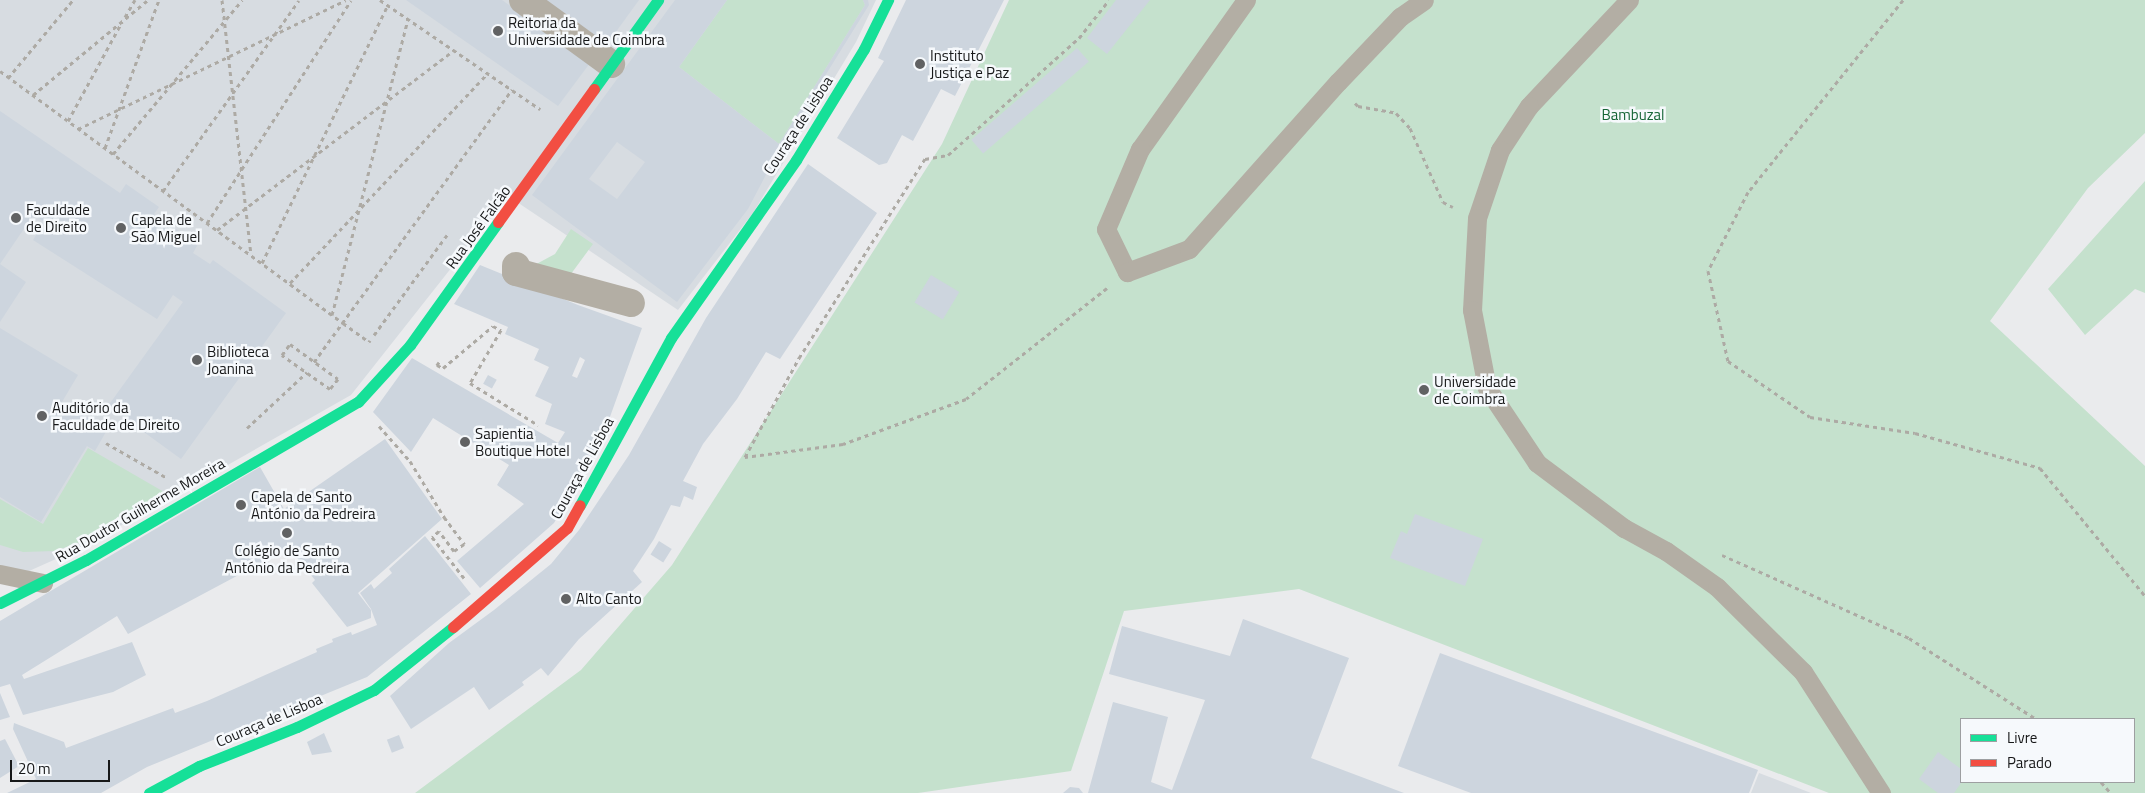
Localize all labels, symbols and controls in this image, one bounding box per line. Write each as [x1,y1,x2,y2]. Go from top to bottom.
place label: Reitoria da Universidade de Coimbra [508,13,665,48]
marker: Reitoria da Universidade de Coimbra [492,25,504,37]
place label: Instituto Justiça e Paz [930,46,1009,81]
marker: Instituto Justiça e Paz [914,58,926,70]
street label: Couraça de Lisboa [760,72,836,178]
park label: Bambuzal [1602,106,1664,124]
street label: Rua José Falcão [442,182,514,272]
place label: Faculdade de Direito [26,200,90,235]
place label: Capela de São Miguel [131,210,200,245]
marker: Faculdade de Direito [10,212,22,224]
marker: Capela de São Miguel [115,222,127,234]
place label: Biblioteca Joanina [207,342,269,377]
marker: Biblioteca Joanina [191,354,203,366]
place label: Universidade de Coimbra [1434,372,1516,407]
marker: Universidade de Coimbra [1418,384,1430,396]
place label: Auditório da Faculdade de Direito [52,398,180,433]
marker: Auditório da Faculdade de Direito [36,410,48,422]
street label: Couraça de Lisboa [547,414,617,522]
place label: Sapientia Boutique Hotel [475,424,570,459]
marker: Sapientia Boutique Hotel [459,436,471,448]
street label: Rua Doutor Guilherme Moreira [52,454,228,566]
place label: Capela de Santo António da Pedreira [251,487,375,522]
marker: Capela de Santo António da Pedreira [235,499,247,511]
marker: Colégio de Santo António da Pedreira [281,527,293,539]
place label: Colégio de Santo António da Pedreira [225,541,349,576]
place label: Alto Canto [576,590,642,608]
marker: Alto Canto [560,593,572,605]
street label: Couraça de Lisboa [213,690,325,750]
legend [1960,718,2135,783]
text: Livre [2007,726,2037,749]
scale bar [12,750,112,782]
text: Parado [2007,751,2052,774]
text: 20 m [18,757,51,780]

